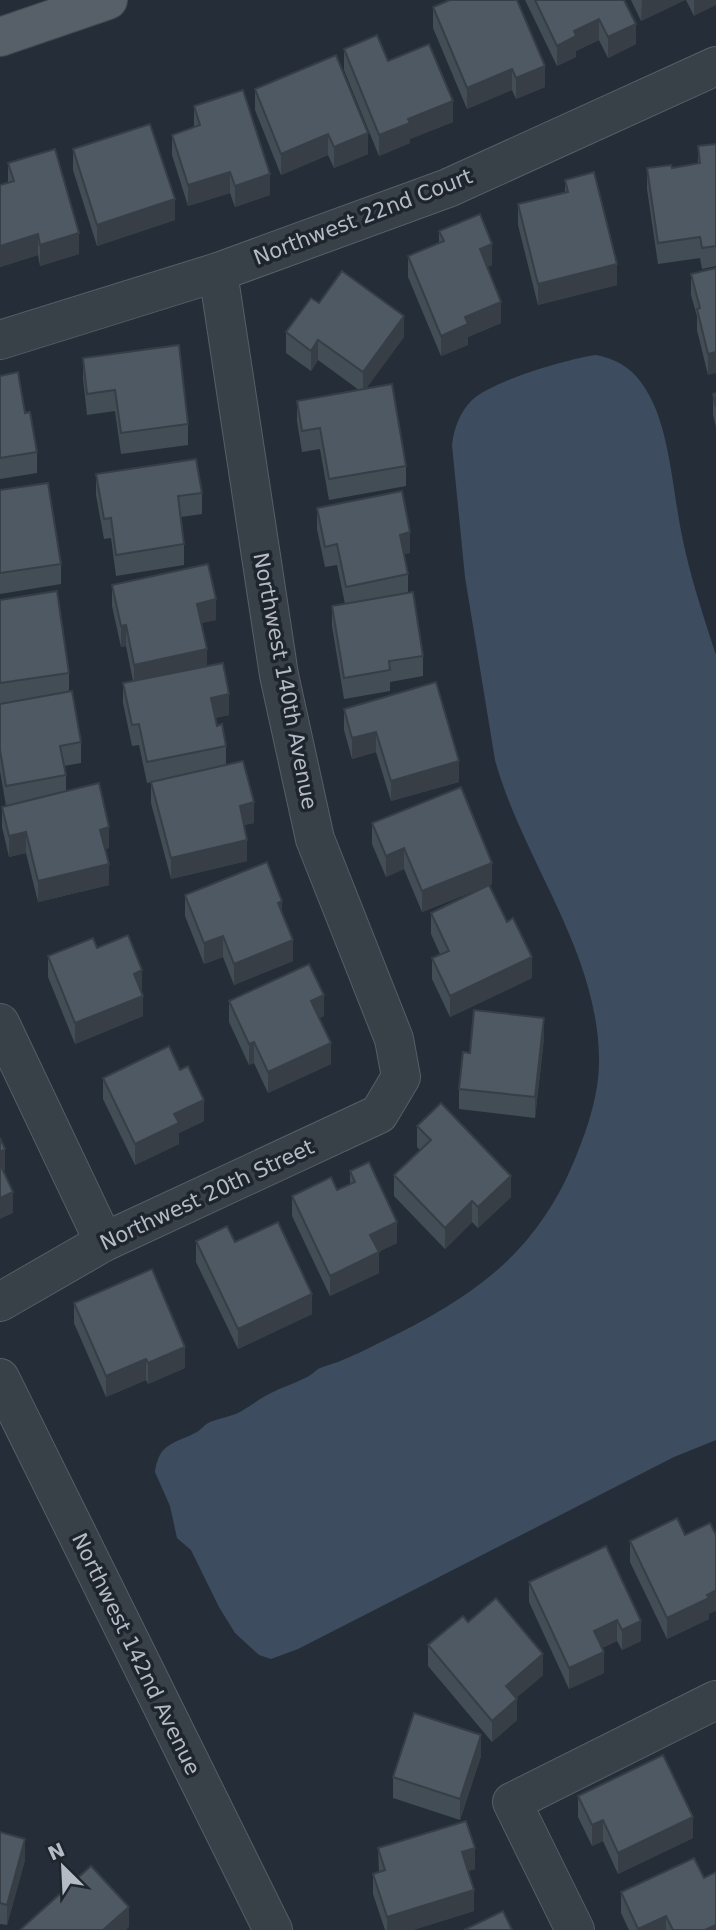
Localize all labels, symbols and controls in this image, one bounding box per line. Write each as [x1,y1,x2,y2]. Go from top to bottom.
street label: Northwest 22nd Court [250,164,476,270]
street label: Northwest 140th Avenue [248,551,322,811]
street label: Northwest 20th Street [96,1135,318,1255]
street label: Northwest 142nd Avenue [67,1529,205,1779]
north arrow [28,1832,98,1902]
text: N [44,1838,68,1865]

